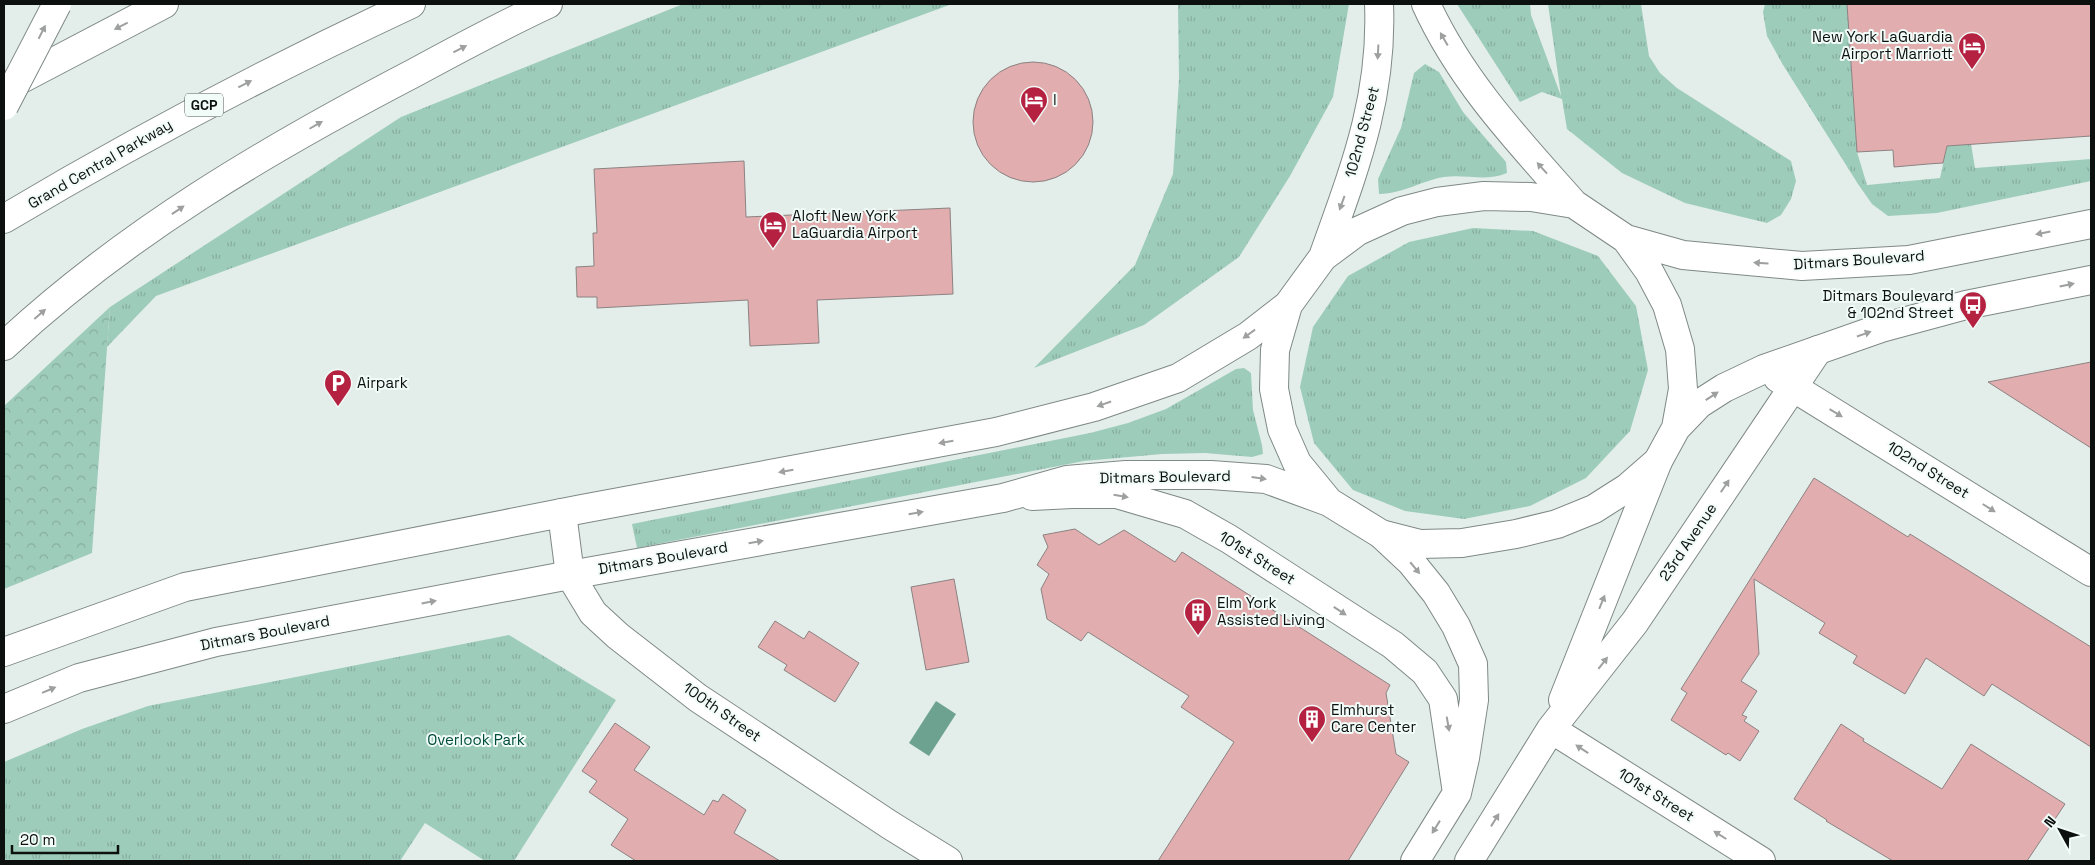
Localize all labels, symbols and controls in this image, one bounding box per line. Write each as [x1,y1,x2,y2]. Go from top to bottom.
one-way arrow [114,22,128,30]
one-way arrow [38,25,46,39]
place label: New York LaGuardia Airport Marriott [1812,27,1953,63]
hotel icon: New York LaGuardia Airport Marriott [1957,31,1987,70]
one-way arrow [1439,32,1448,45]
one-way arrow [453,45,467,53]
one-way arrow [1374,45,1382,61]
one-way arrow [238,80,252,88]
street label: 102nd Street [1340,84,1383,179]
hotel icon: l [1019,85,1049,124]
place label: l [1053,90,1057,109]
road number: GCP [185,94,223,116]
street label: Grand Central Parkway [24,115,175,213]
one-way arrow [310,120,323,129]
one-way arrow [1536,162,1548,174]
one-way arrow [1338,196,1345,211]
one-way arrow [171,205,185,215]
place label: Aloft New York LaGuardia Airport [792,206,918,242]
hotel icon: Aloft New York LaGuardia Airport [758,210,788,249]
one-way arrow [2036,229,2051,237]
street label: Ditmars Boulevard [1793,245,1925,274]
one-way arrow [1753,258,1769,266]
one-way arrow [2059,281,2074,289]
place label: Ditmars Boulevard & 102nd Street [1823,286,1954,322]
bus stop icon: Ditmars Boulevard & 102nd Street [1958,290,1988,329]
one-way arrow [34,308,47,319]
one-way arrow [1243,329,1256,340]
one-way arrow [1857,330,1872,338]
parking icon: Airpark [323,368,353,407]
place label: Airpark [357,373,408,392]
one-way arrow [1705,391,1719,400]
one-way arrow [1096,401,1111,408]
one-way arrow [1830,408,1843,417]
street label: 102nd Street [1884,437,1973,502]
one-way arrow [937,438,953,446]
street label: Ditmars Boulevard [1099,466,1231,487]
one-way arrow [778,467,794,475]
one-way arrow [1251,475,1267,483]
one-way arrow [1720,480,1730,493]
one-way arrow [1114,492,1130,500]
street label: 23rd Avenue [1655,499,1721,584]
one-way arrow [1982,503,1995,512]
one-way arrow [909,509,925,517]
street label: 101st Street [1216,527,1299,589]
street label: Ditmars Boulevard [597,537,729,578]
one-way arrow [749,537,765,545]
one-way arrow [1410,562,1421,575]
place label: Elm York Assisted Living [1217,593,1325,629]
one-way arrow [1598,595,1606,609]
one-way arrow [422,597,438,605]
building icon: Elm York Assisted Living [1183,597,1213,636]
one-way arrow [1334,607,1347,616]
street label: Ditmars Boulevard [199,611,331,654]
one-way arrow [1597,657,1608,670]
street label: 100th Street [679,678,765,746]
one-way arrow [42,686,57,694]
place label: Elmhurst Care Center [1331,700,1416,736]
building icon: Elmhurst Care Center [1297,704,1327,743]
one-way arrow [1444,717,1452,733]
park label: Overlook Park [427,730,525,749]
one-way arrow [1575,744,1589,754]
street label: 101st Street [1615,764,1698,826]
north arrow [2035,805,2085,855]
text: N [2040,812,2060,831]
one-way arrow [1490,813,1499,826]
one-way arrow [1431,821,1441,834]
scale bar [12,822,119,854]
text: 20 m [20,830,55,849]
one-way arrow [1713,831,1726,840]

